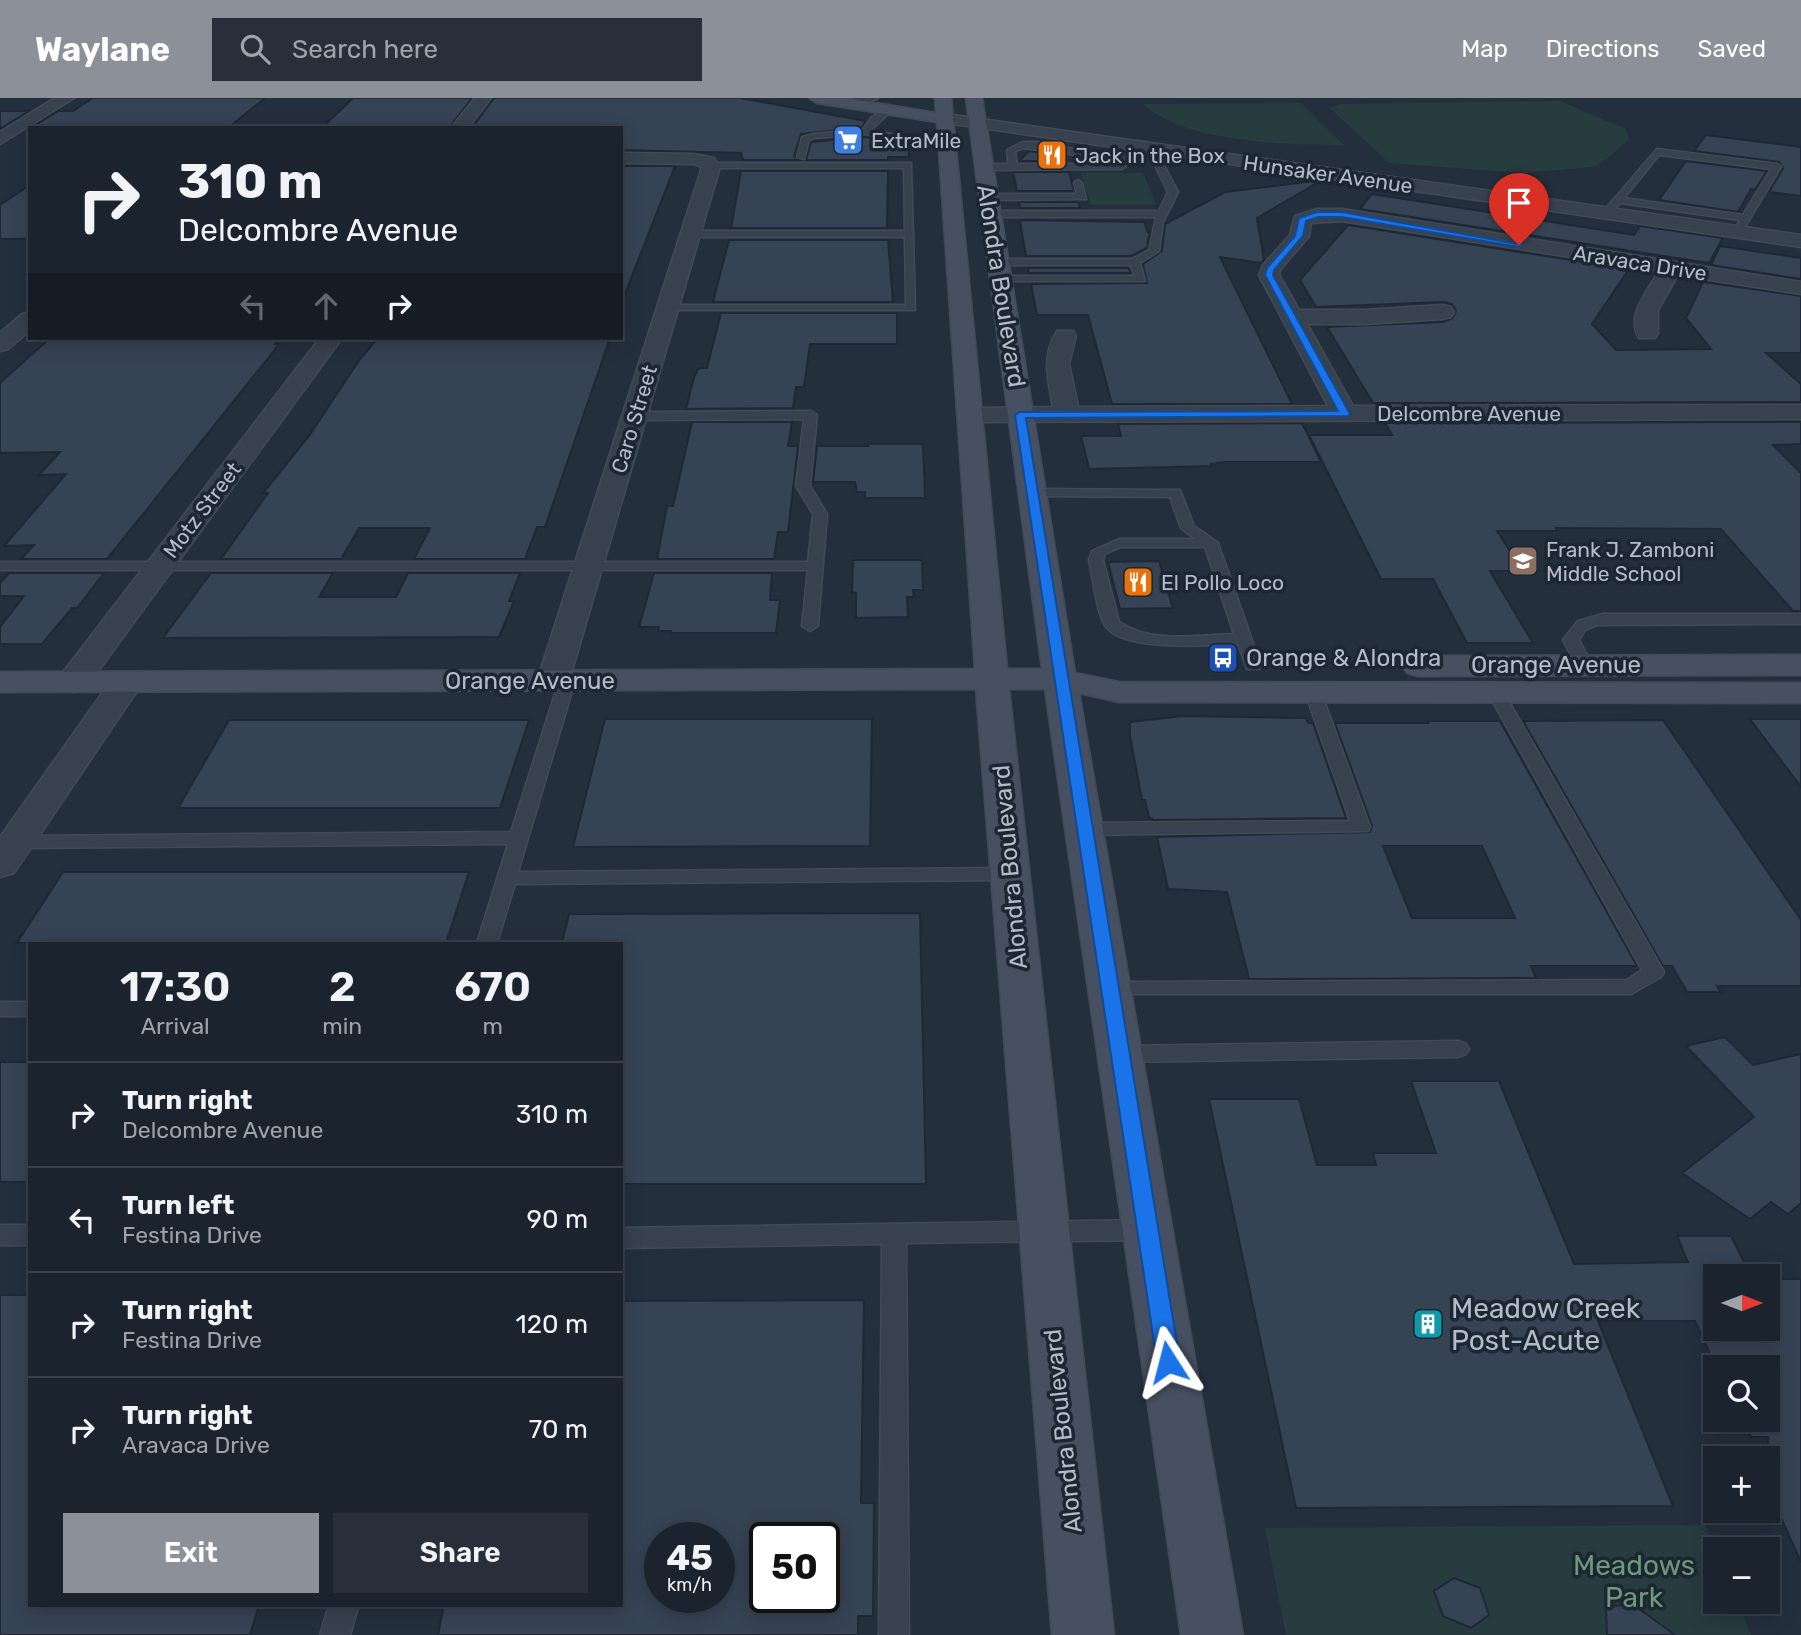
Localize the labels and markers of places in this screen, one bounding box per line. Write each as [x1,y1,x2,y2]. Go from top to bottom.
supermarket icon: ExtraMile [831,123,865,157]
place label: ExtraMile [871,128,961,153]
restaurant icon: Jack in the Box [1035,138,1069,172]
place label: Jack in the Box [1075,143,1225,168]
pin [1489,173,1549,245]
place label: Frank J. Zamboni Middle School [1546,537,1714,586]
school or university icon: Frank J. Zamboni Middle School [1506,544,1540,578]
restaurant icon: El Pollo Loco [1121,565,1155,599]
place label: El Pollo Loco [1161,570,1284,595]
bus stop icon: Orange & Alondra [1206,641,1240,675]
place label: Orange & Alondra [1246,644,1441,672]
place label: Meadow Creek Post-Acute [1451,1292,1641,1357]
building icon: Meadow Creek Post-Acute [1411,1307,1445,1341]

